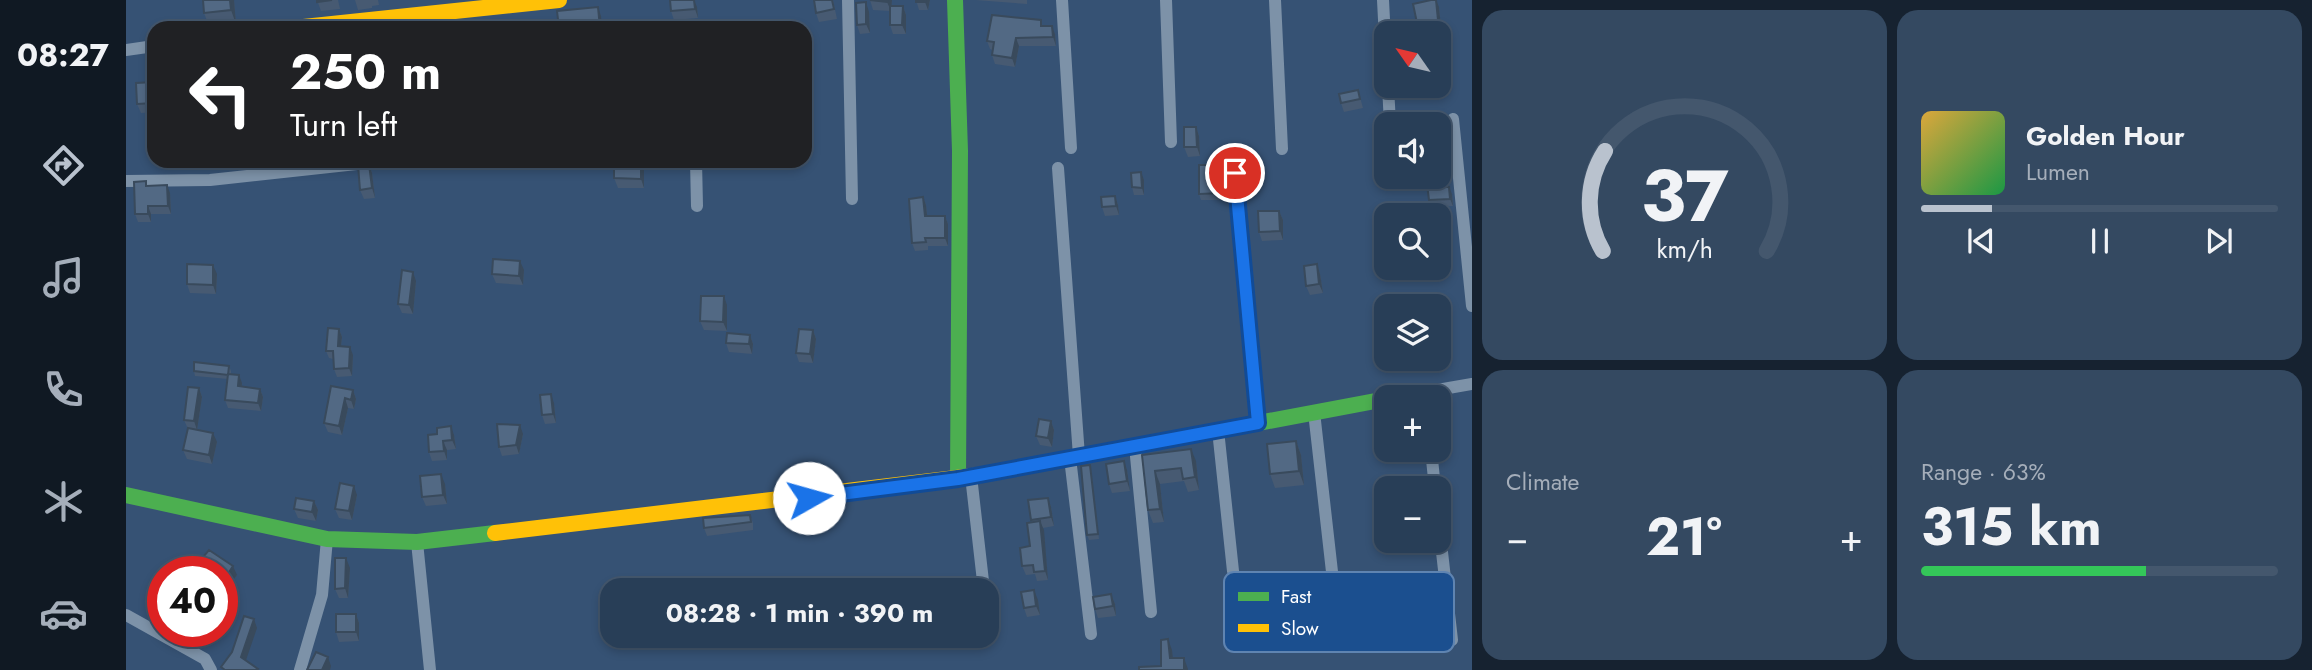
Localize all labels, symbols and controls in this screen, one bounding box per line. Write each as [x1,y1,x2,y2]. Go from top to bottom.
north arrow [1374,21,1451,98]
map controls [1374,21,1451,553]
text: 08:27 [17,32,109,78]
text: 250 m [290,37,441,107]
icon: left [175,49,266,140]
text: Turn left [290,102,397,148]
button: sound [1374,112,1451,189]
text: Golden Hour [2026,117,2185,155]
icon: directions [39,141,88,190]
pin [1205,143,1265,203]
text: 37 [1640,144,1729,249]
icon: arrive [1216,154,1254,192]
text: Lumen [2026,155,2090,189]
button: search [1374,203,1451,280]
icon: previous [1962,222,2000,260]
icon: pause [2081,222,2119,260]
icon: next [2200,222,2238,260]
text: km/h [1656,231,1713,267]
icon: music [39,253,88,302]
button: layers [1374,294,1451,371]
icon: phone [39,365,88,414]
button: + [1374,385,1451,462]
text: Range · 63% [1921,455,2046,489]
position arrow [772,461,846,535]
text: Climate [1506,465,1579,499]
button: − [1374,476,1451,553]
icon: climate [39,477,88,526]
text: 315 km [1921,489,2102,565]
text: 21° [1646,499,1722,575]
text: − [1506,510,1528,565]
text: + [1840,510,1863,565]
speed limit sign: 40 [147,556,238,647]
legend [1224,572,1454,652]
text: Fast [1281,583,1312,610]
icon: car [39,589,88,638]
text: 08:28 · 1 min · 390 m [666,594,933,632]
text: Slow [1281,615,1319,642]

